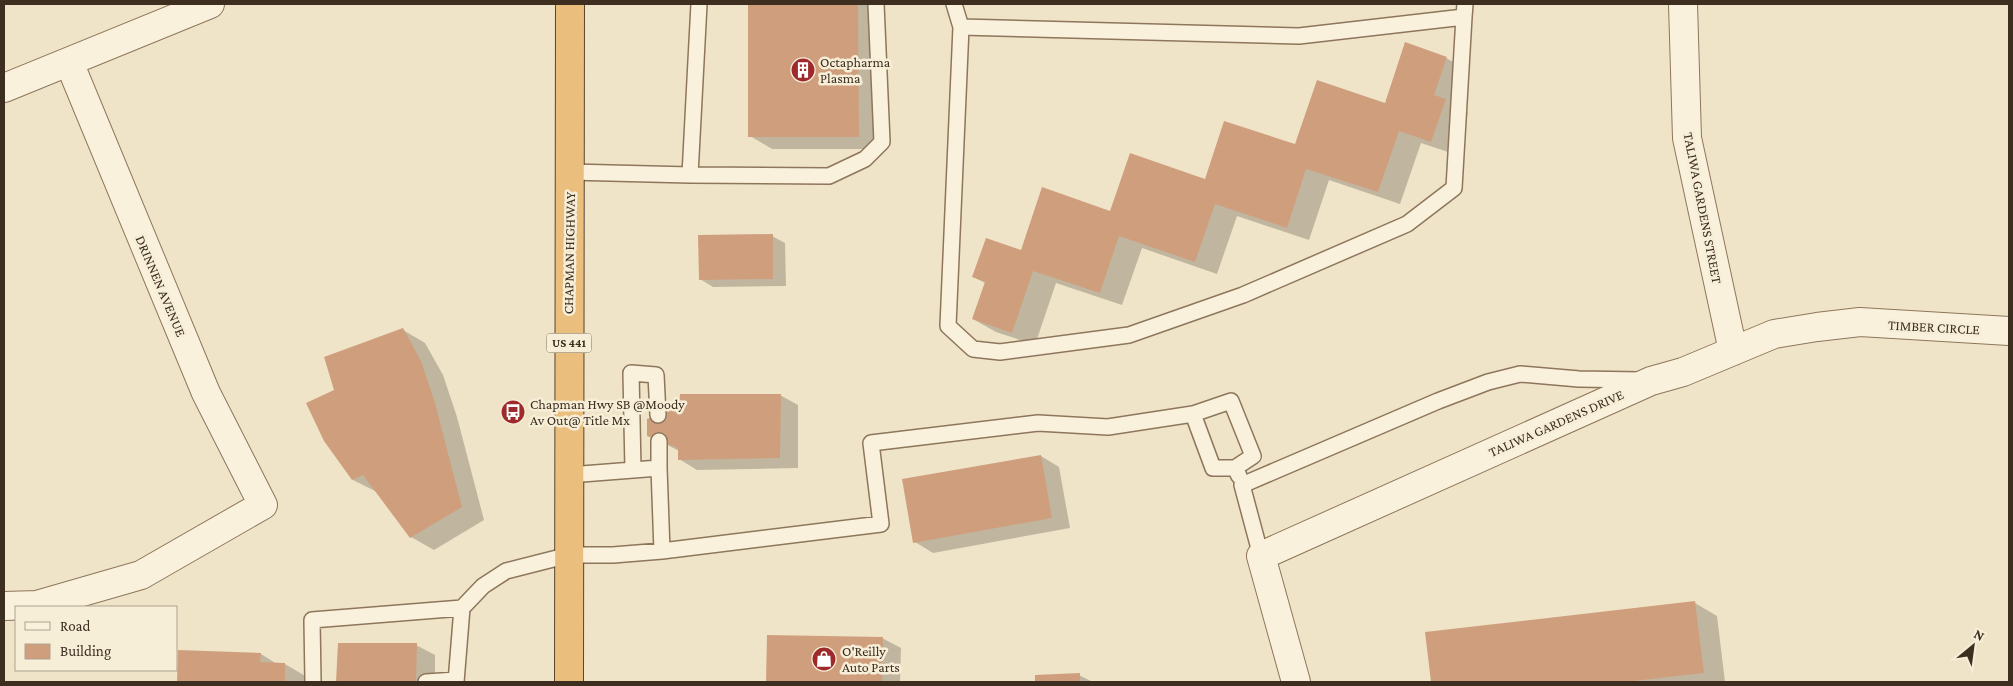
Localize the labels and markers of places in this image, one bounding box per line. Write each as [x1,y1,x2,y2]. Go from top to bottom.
place label: Octapharma Plasma [820,54,891,86]
building icon: Octapharma Plasma [790,57,816,83]
place label: Chapman Hwy SB @Moody Av Out@ Title Mx [530,396,685,428]
bus stop icon: Chapman Hwy SB @Moody Av Out@ Title Mx [500,399,526,425]
place label: O'Reilly Auto Parts [842,643,900,675]
shop icon: O'Reilly Auto Parts [811,646,837,672]

